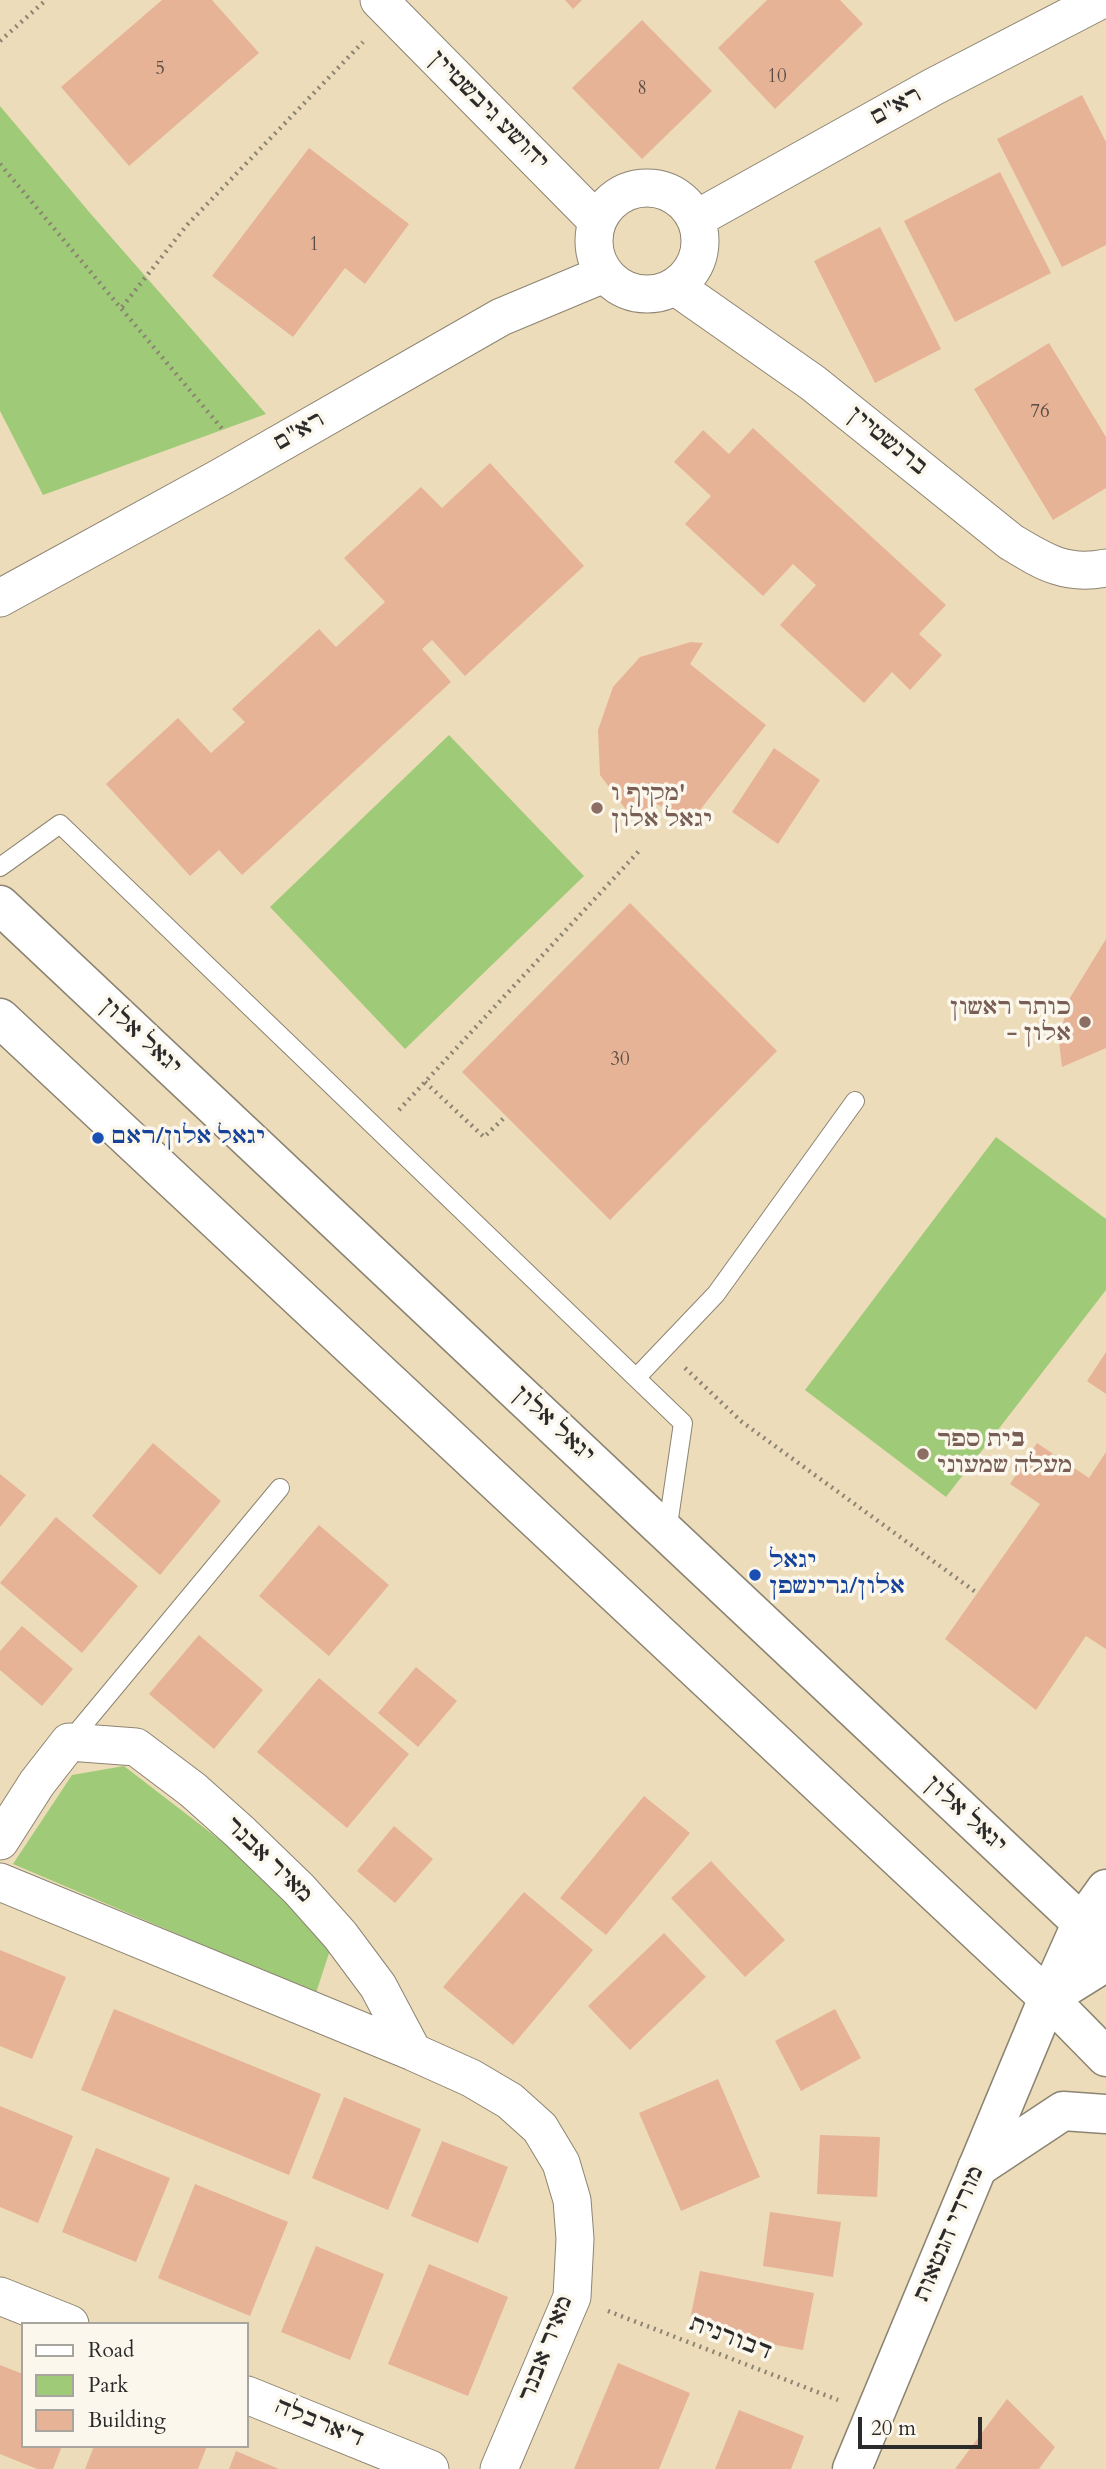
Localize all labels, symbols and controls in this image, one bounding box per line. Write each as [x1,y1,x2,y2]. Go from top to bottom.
street label: יהושע גיבשטיין [422,45,554,177]
house number: 5 [155,59,165,81]
house number: 10 [767,67,787,89]
house number: 8 [637,79,647,101]
street label: רא"ם [867,82,927,132]
house number: 1 [309,235,319,257]
street label: ברנשטיין [841,401,933,483]
house number: 76 [1030,402,1050,424]
street label: רא"ם [270,407,330,457]
place label: מקיף ו' יגאל אלון [611,781,712,835]
marker: מקיף ו' יגאל אלון [589,800,605,816]
street label: יגאל אלון [94,992,186,1082]
place label: כותר ראשון - אלון [950,995,1071,1049]
marker: כותר ראשון - אלון [1077,1014,1093,1030]
house number: 30 [610,1050,630,1072]
place label: יגאל אלון/ראם [112,1124,265,1152]
marker: יגאל אלון/ראם [90,1130,106,1146]
street label: יגאל אלון [507,1380,599,1470]
place label: בית ספר מעלה שמעוני [937,1427,1073,1481]
marker: בית ספר מעלה שמעוני [915,1446,931,1462]
place label: יגאל אלון/גרינשפן [769,1548,905,1602]
marker: יגאל אלון/גרינשפן [747,1567,763,1583]
street label: יגאל אלון [919,1770,1011,1860]
street label: מאיר אבנר [218,1812,318,1910]
street label: מורדי הגטאות [909,2162,991,2306]
street label: מאיר אבנר [514,2292,580,2406]
street label: דבורנית [685,2311,775,2367]
legend [21,2322,248,2448]
text: Road [88,2336,134,2365]
text: Park [88,2371,128,2400]
street label: ד'ארבלה [271,2394,367,2454]
scale bar [861,2402,985,2446]
text: Building [88,2406,166,2435]
text: 20 m [871,2414,916,2443]

